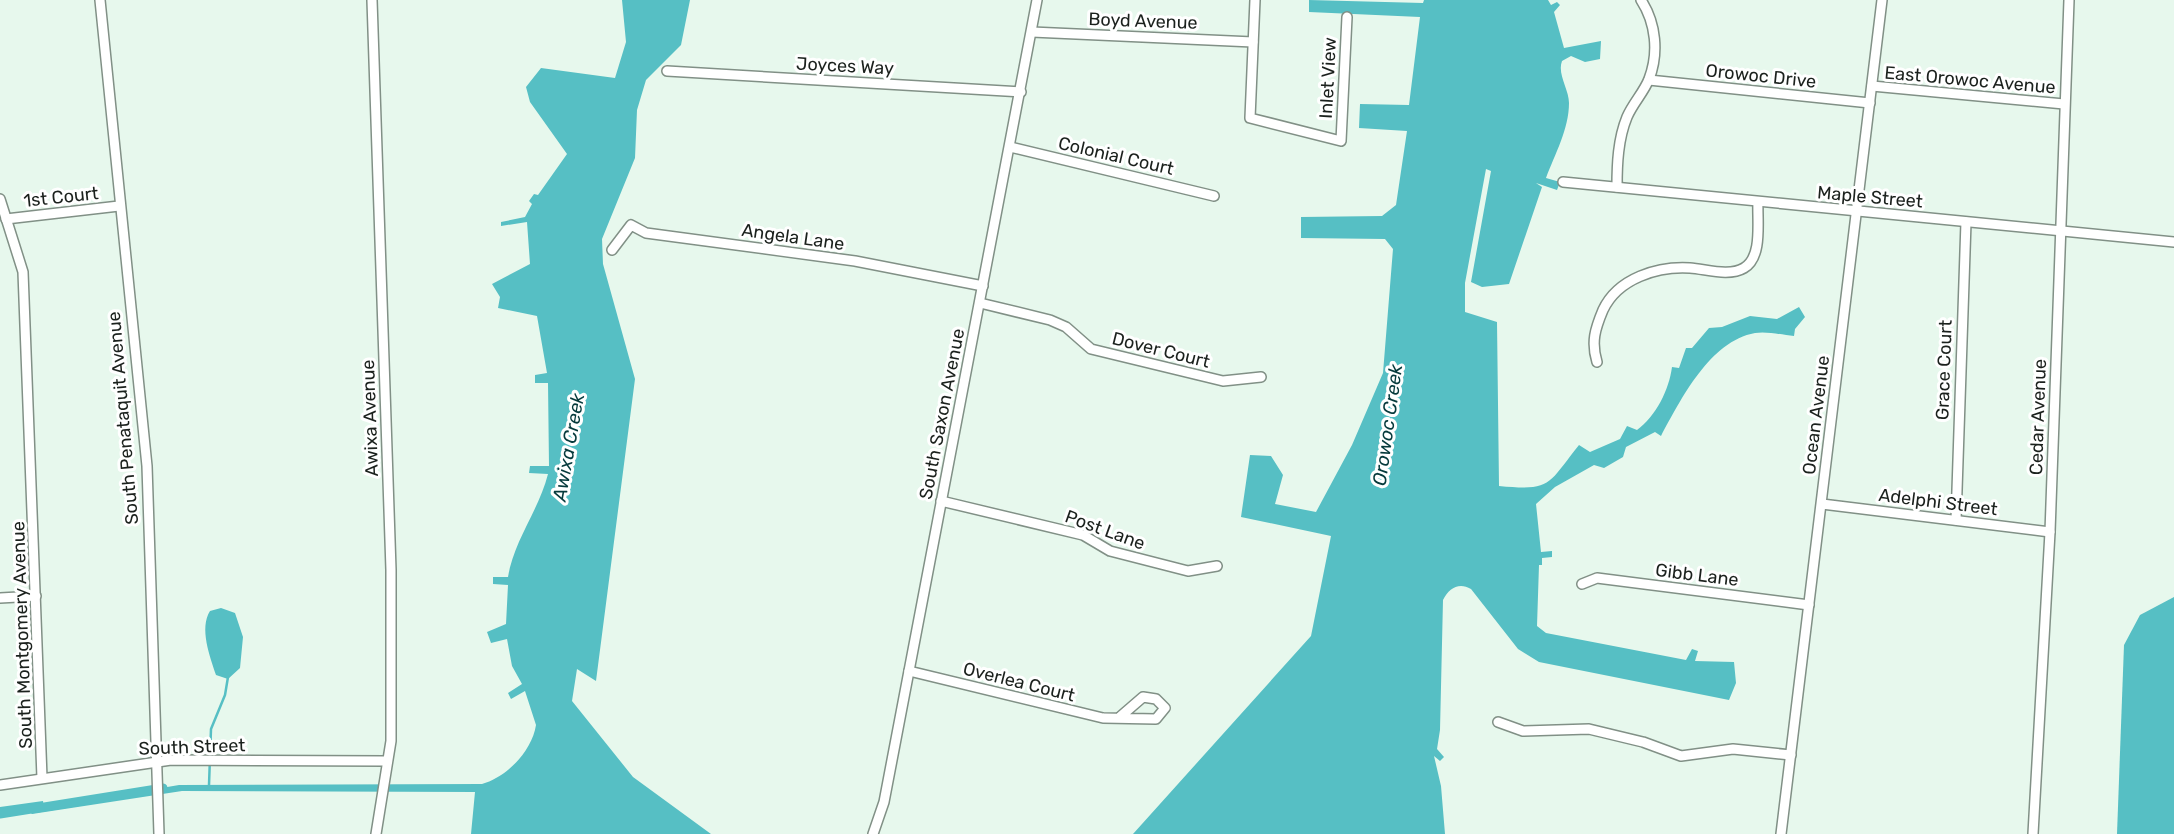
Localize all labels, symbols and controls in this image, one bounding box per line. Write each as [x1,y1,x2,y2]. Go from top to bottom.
street label: Boyd Avenue [1088,8,1198,34]
street label: Inlet View [1315,37,1341,119]
street label: Joyces Way [795,52,895,80]
street label: Orowoc Drive [1705,59,1817,93]
street label: East Orowoc Avenue [1883,62,2057,98]
street label: Colonial Court [1056,132,1176,180]
street label: Maple Street [1816,181,1924,213]
street label: 1st Court [22,182,100,212]
street label: Angela Lane [740,219,846,255]
street label: South Penataquit Avenue [103,310,143,526]
street label: Grace Court [1931,319,1957,421]
street label: South Saxon Avenue [915,327,969,501]
street label: Dover Court [1110,327,1212,373]
street label: Ocean Avenue [1798,354,1834,476]
street label: Awixa Avenue [357,359,383,477]
street label: Cedar Avenue [2025,359,2051,475]
water label: Orowoc Creek [1368,363,1407,487]
water label: Awixa Creek [548,391,589,504]
street label: Adelphi Street [1877,484,1999,520]
street label: Post Lane [1062,505,1148,555]
street label: South Montgomery Avenue [7,521,37,749]
street label: Gibb Lane [1654,559,1740,591]
street label: Overlea Court [961,657,1077,707]
street label: South Street [138,734,246,760]

